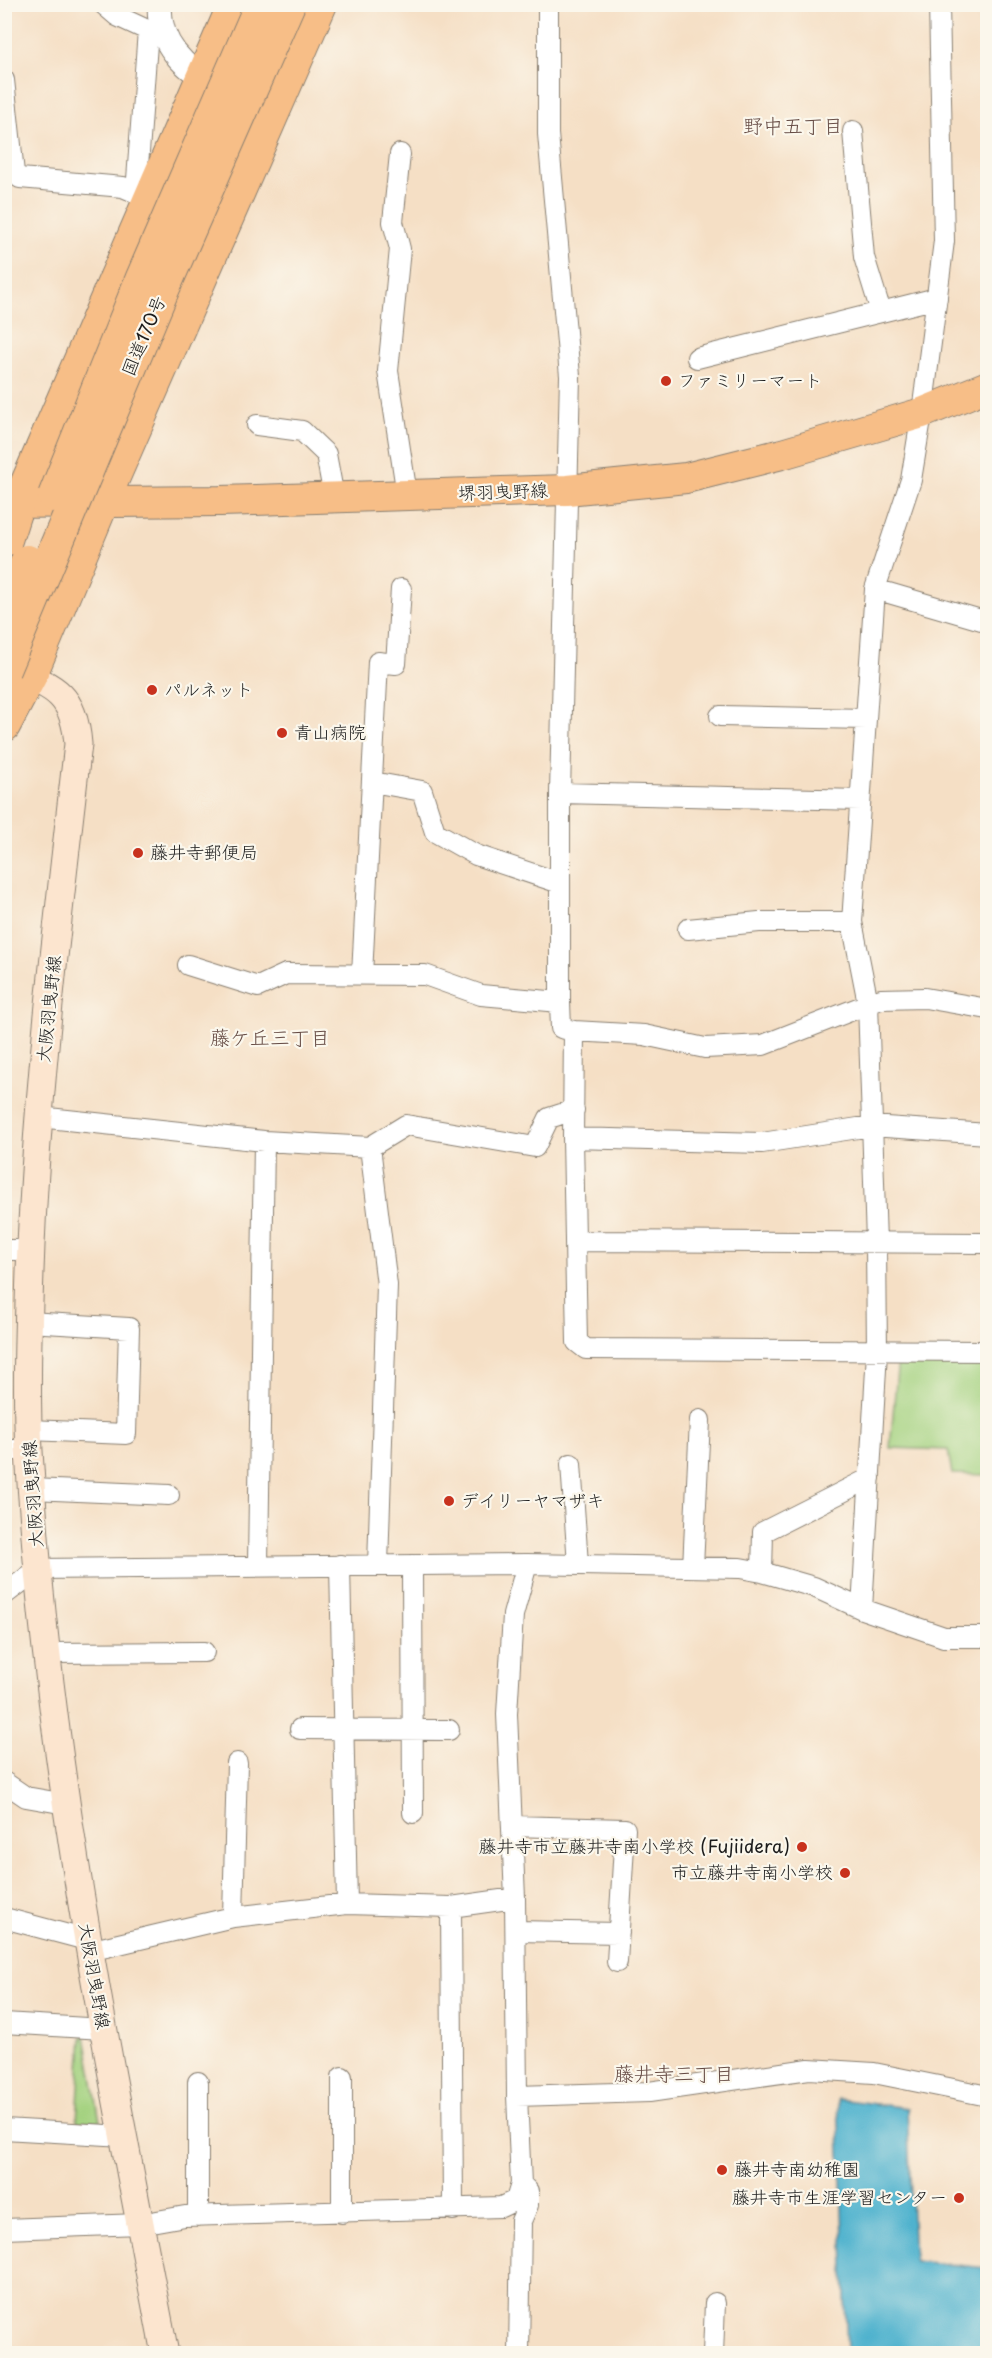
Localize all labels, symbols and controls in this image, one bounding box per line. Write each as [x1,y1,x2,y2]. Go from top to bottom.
district label: 野中五丁目 [743,110,843,140]
street label: 国道170号 [114,291,172,380]
place label: ファミリーマート [678,366,822,393]
marker: ファミリーマート [659,374,673,388]
street label: 堺羽曳野線 [458,475,548,506]
place label: パルネット [164,675,253,702]
marker: パルネット [145,683,159,697]
place label: 青山病院 [294,718,366,745]
marker: 青山病院 [275,726,289,740]
place label: 藤井寺郵便局 [150,838,258,865]
marker: 藤井寺郵便局 [131,846,145,860]
street label: 大阪羽曳野線 [28,954,67,1064]
district label: 藤ケ丘三丁目 [210,1022,330,1052]
street label: 大阪羽曳野線 [14,1439,49,1549]
place label: デイリーヤマザキ [461,1486,604,1513]
marker: デイリーヤマザキ [442,1494,456,1508]
place label: 藤井寺市立藤井寺南小学校 (Fujiidera) [478,1832,790,1859]
marker: 藤井寺市立藤井寺南小学校 (Fujiidera) [795,1840,809,1854]
place label: 市立藤井寺南小学校 [671,1858,833,1885]
marker: 市立藤井寺南小学校 [838,1866,852,1880]
street label: 大阪羽曳野線 [73,1920,118,2031]
district label: 藤井寺三丁目 [614,2058,734,2088]
place label: 藤井寺南幼稚園 [734,2155,860,2182]
marker: 藤井寺南幼稚園 [715,2163,729,2177]
place label: 藤井寺市生涯学習センター [732,2183,947,2210]
marker: 藤井寺市生涯学習センター [952,2191,966,2205]

